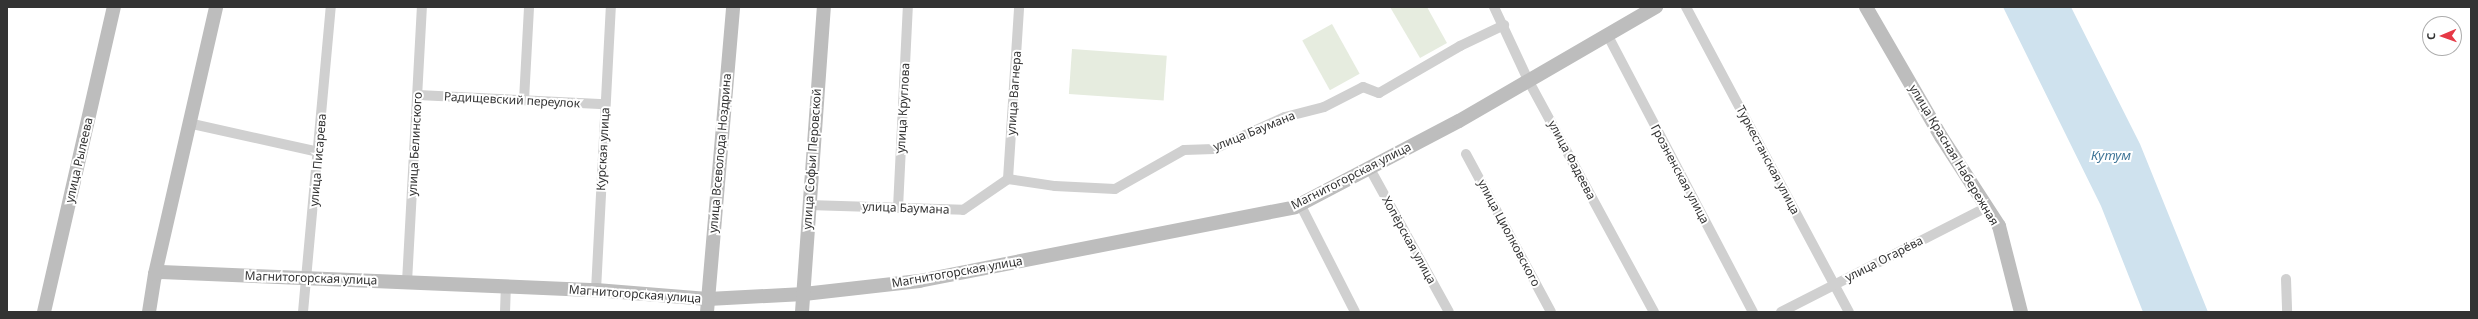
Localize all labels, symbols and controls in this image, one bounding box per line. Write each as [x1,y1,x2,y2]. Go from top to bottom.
north arrow [2422,16,2462,56]
text: С [2423,33,2438,40]
street label: улица Вагнера [1004,50,1024,136]
street label: улица Круглова [893,63,913,153]
street label: улица Всеволода Ноздрина [706,73,734,233]
street label: улица Красная Набережная [1906,82,2002,228]
street label: улица Софьи Перовской [800,88,824,230]
street label: Радищевский переулок [444,89,580,111]
street label: улица Белинского [405,91,425,197]
street label: Туркестанская улица [1733,103,1803,217]
street label: Курская улица [594,107,612,191]
street label: улица Баумана [1211,108,1297,154]
street label: улица Писарева [307,113,329,207]
street label: улица Рылеева [62,116,96,204]
street label: улица Фадеева [1545,118,1599,202]
street label: Грозненская улица [1648,122,1712,226]
street label: Магнитогорская улица [1289,139,1413,213]
water label: Кутум [2091,147,2131,163]
street label: улица Циолковского [1475,177,1543,289]
street label: Хопёрская улица [1379,194,1439,286]
street label: улица Баумана [862,199,950,217]
street label: улица Огарёва [1843,233,1925,285]
street label: Магнитогорская улица [890,253,1024,291]
street label: Магнитогорская улица [245,268,377,288]
street label: Магнитогорская улица [568,282,702,306]

